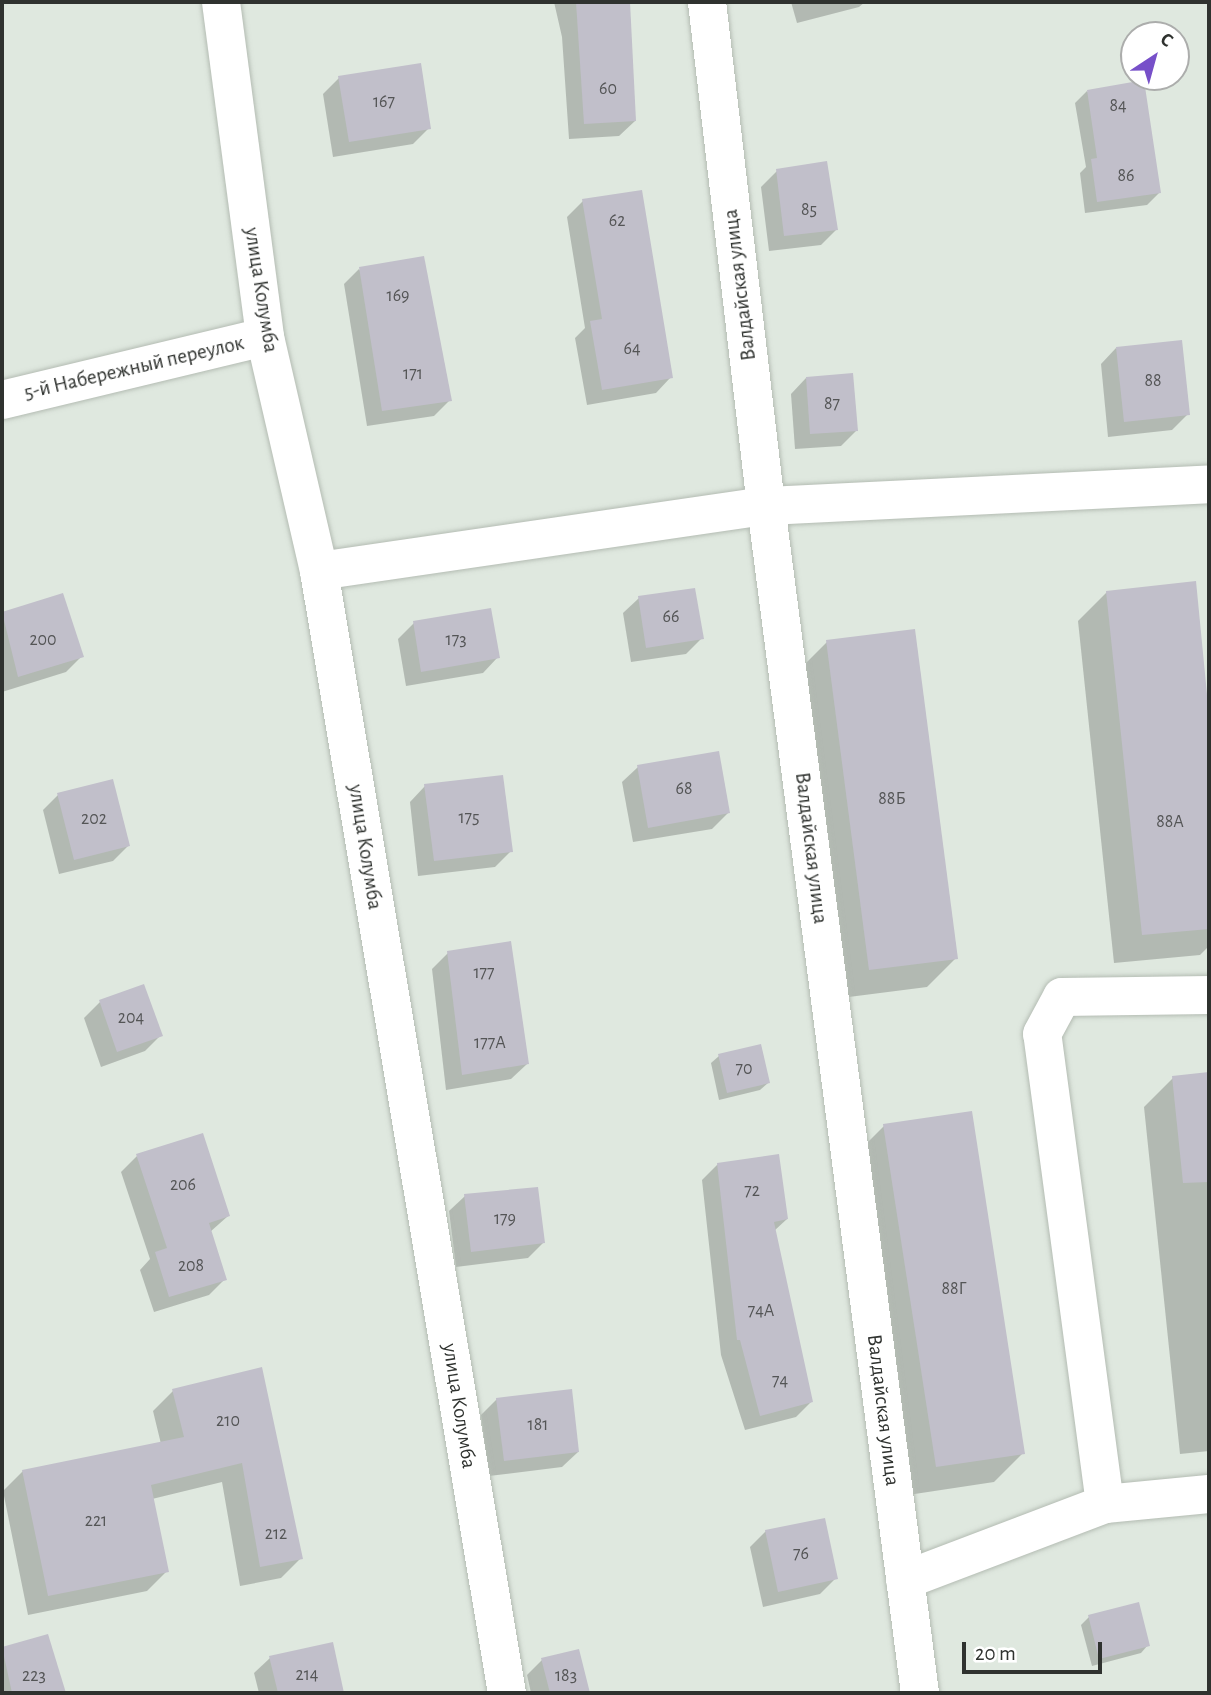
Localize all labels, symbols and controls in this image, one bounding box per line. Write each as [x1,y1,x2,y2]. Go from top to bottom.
north arrow [1120,21,1190,91]
text: С [1157,29,1176,51]
house number: 60 [599,78,617,100]
house number: 167 [373,91,395,113]
house number: 84 [1109,95,1127,117]
house number: 86 [1118,165,1134,187]
house number: 85 [801,199,817,221]
street label: Валдайская улица [718,208,762,362]
house number: 62 [609,210,625,232]
street label: улица Колумба [239,226,283,354]
house number: 169 [386,285,410,307]
street label: 5-й Набережный переулок [22,330,246,406]
house number: 64 [623,338,641,360]
house number: 171 [403,363,423,385]
house number: 88 [1144,370,1162,392]
house number: 87 [824,393,840,415]
house number: 66 [663,606,679,628]
house number: 200 [29,629,57,651]
house number: 173 [445,629,467,651]
street label: Валдайская улица [789,771,833,925]
house number: 68 [676,778,692,800]
street label: улица Колумба [343,783,387,911]
house number: 88Б [878,788,906,810]
house number: 175 [458,807,480,829]
house number: 202 [81,808,107,830]
house number: 88А [1156,811,1184,833]
house number: 177 [473,962,495,984]
house number: 204 [118,1007,144,1029]
house number: 177А [474,1032,506,1054]
house number: 70 [735,1058,753,1080]
house number: 206 [170,1174,196,1196]
house number: 72 [744,1180,760,1202]
house number: 179 [494,1208,516,1230]
house number: 208 [178,1255,204,1277]
house number: 88Г [941,1278,967,1300]
house number: 74А [748,1300,774,1322]
street label: Валдайская улица [861,1333,905,1487]
street label: улица Колумба [437,1342,481,1470]
house number: 74 [772,1370,788,1392]
house number: 210 [216,1410,240,1432]
house number: 181 [528,1414,548,1436]
house number: 221 [85,1510,107,1532]
house number: 212 [265,1523,287,1545]
house number: 76 [793,1543,809,1565]
scale bar [966,1628,1106,1672]
text: 20 m [975,1643,1016,1664]
house number: 214 [295,1664,319,1686]
house number: 223 [22,1665,46,1687]
house number: 183 [555,1665,577,1687]

